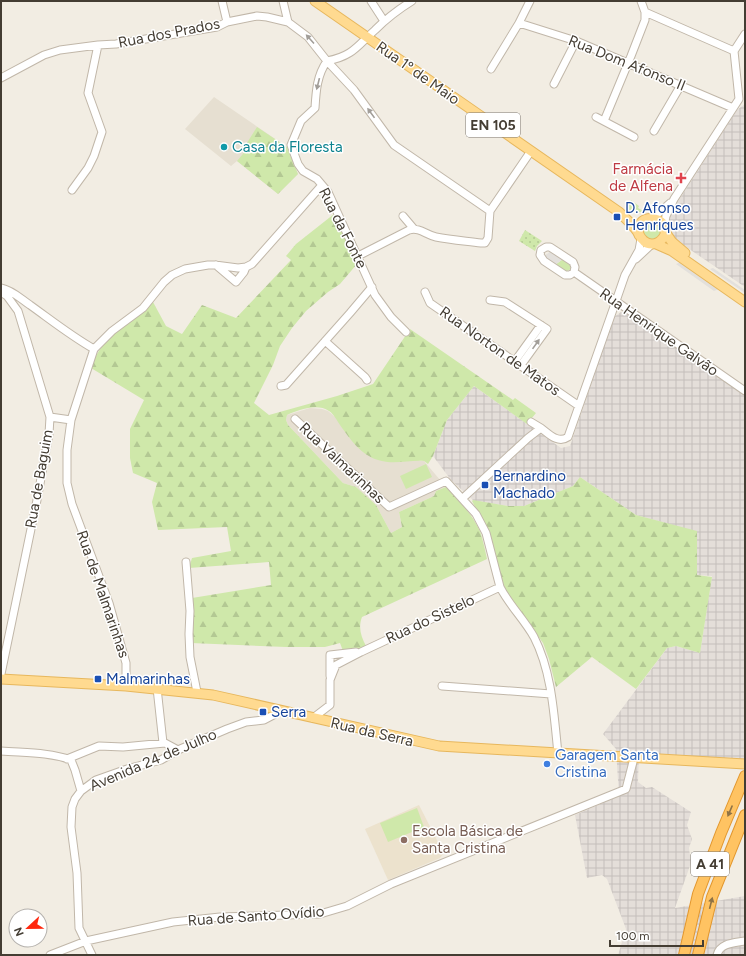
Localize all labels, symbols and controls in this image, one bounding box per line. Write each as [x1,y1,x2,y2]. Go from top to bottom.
street label: Rua dos Prados [117,14,221,52]
street label: Rua Dom Afonso II [566,31,688,95]
one-way arrow [305,34,314,44]
street label: Rua 1º de Maio [373,38,463,109]
one-way arrow [314,77,320,90]
one-way arrow [367,108,375,119]
road number: EN 105 [466,113,520,137]
place label: Casa da Floresta [232,138,343,156]
marker: Casa da Floresta [219,142,229,152]
place label: Farmácia de Alfena [609,160,673,195]
marker: Farmácia de Alfena [676,173,686,183]
street label: Rua da Fonte [315,185,371,271]
place label: D. Afonso Henriques [625,199,694,234]
marker: D. Afonso Henriques [612,212,622,222]
street label: Rua Henrique Galvão [596,284,722,380]
street label: Rua Norton de Matos [436,303,564,399]
one-way arrow [532,339,540,349]
street label: Rua Valmarinhas [296,419,388,507]
street label: Rua de Baguim [21,428,57,530]
place label: Bernardino Machado [493,467,566,502]
marker: Bernardino Machado [480,480,490,490]
street label: Rua de Malmarinhas [73,528,133,660]
street label: Rua do Sistelo [383,590,477,647]
place label: Malmarinhas [106,670,190,688]
marker: Malmarinhas [93,674,103,684]
place label: Serra [271,703,306,721]
marker: Serra [258,707,268,717]
street label: Rua da Serra [329,714,415,750]
street label: Avenida 24 de Julho [87,725,220,795]
place label: Garagem Santa Cristina [555,746,659,781]
marker: Garagem Santa Cristina [542,759,552,769]
one-way arrow [727,806,733,817]
place label: Escola Básica de Santa Cristina [412,822,523,857]
marker: Escola Básica de Santa Cristina [399,835,409,845]
road number: A 41 [691,852,729,876]
one-way arrow [708,897,714,910]
street label: Rua de Santo Ovídio [187,902,325,930]
north arrow [8,908,48,948]
scale bar [610,922,703,948]
text: N [12,925,27,938]
text: 100 m [616,929,650,943]

